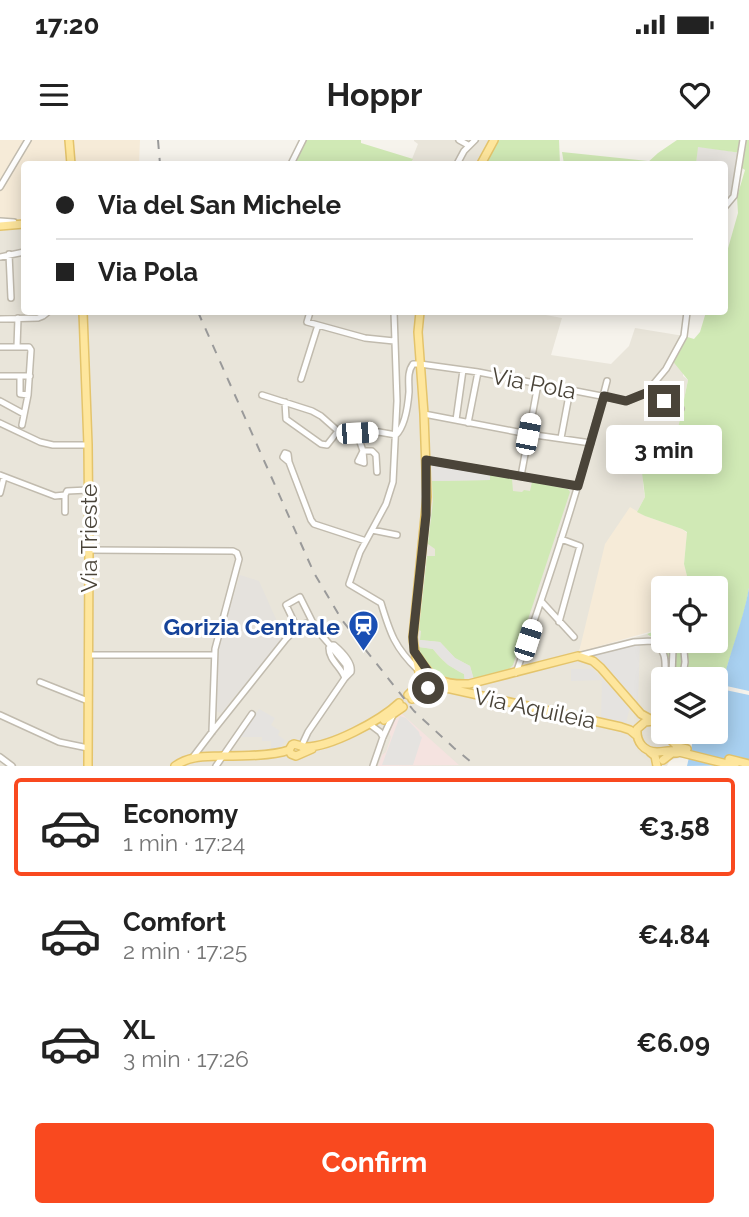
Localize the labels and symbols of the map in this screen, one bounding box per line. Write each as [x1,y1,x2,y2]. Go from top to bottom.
street label: Via Pola [489,362,579,404]
route end [648,385,680,417]
car [514,411,543,457]
car [336,421,379,445]
callout: 3 min [606,426,722,474]
street label: Via Trieste [75,483,102,593]
station icon: Gorizia Centrale [346,609,380,653]
place label: Gorizia Centrale [163,613,340,640]
car [512,617,545,663]
route start [412,672,444,704]
street label: Via Aquileia [472,682,598,734]

